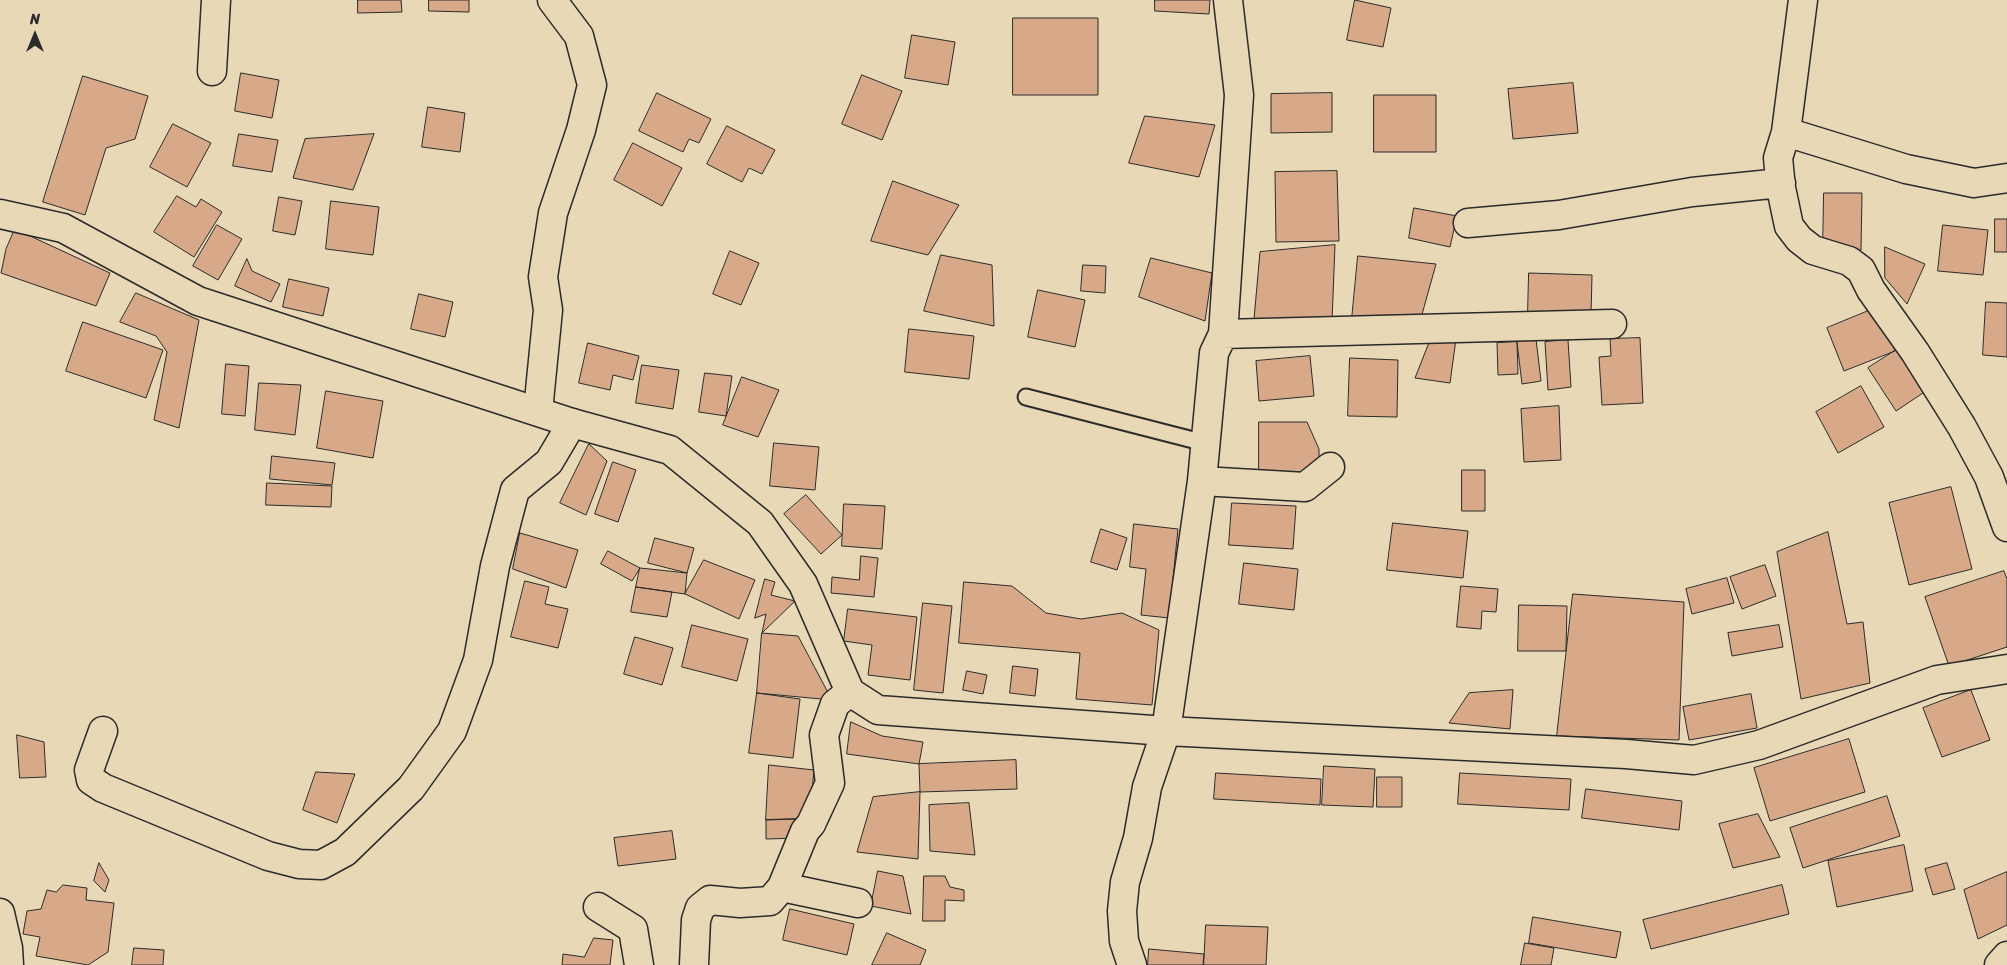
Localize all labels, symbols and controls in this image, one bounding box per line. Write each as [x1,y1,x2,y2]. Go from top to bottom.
text: N [30,7,40,32]
north arrow [10,10,60,60]

